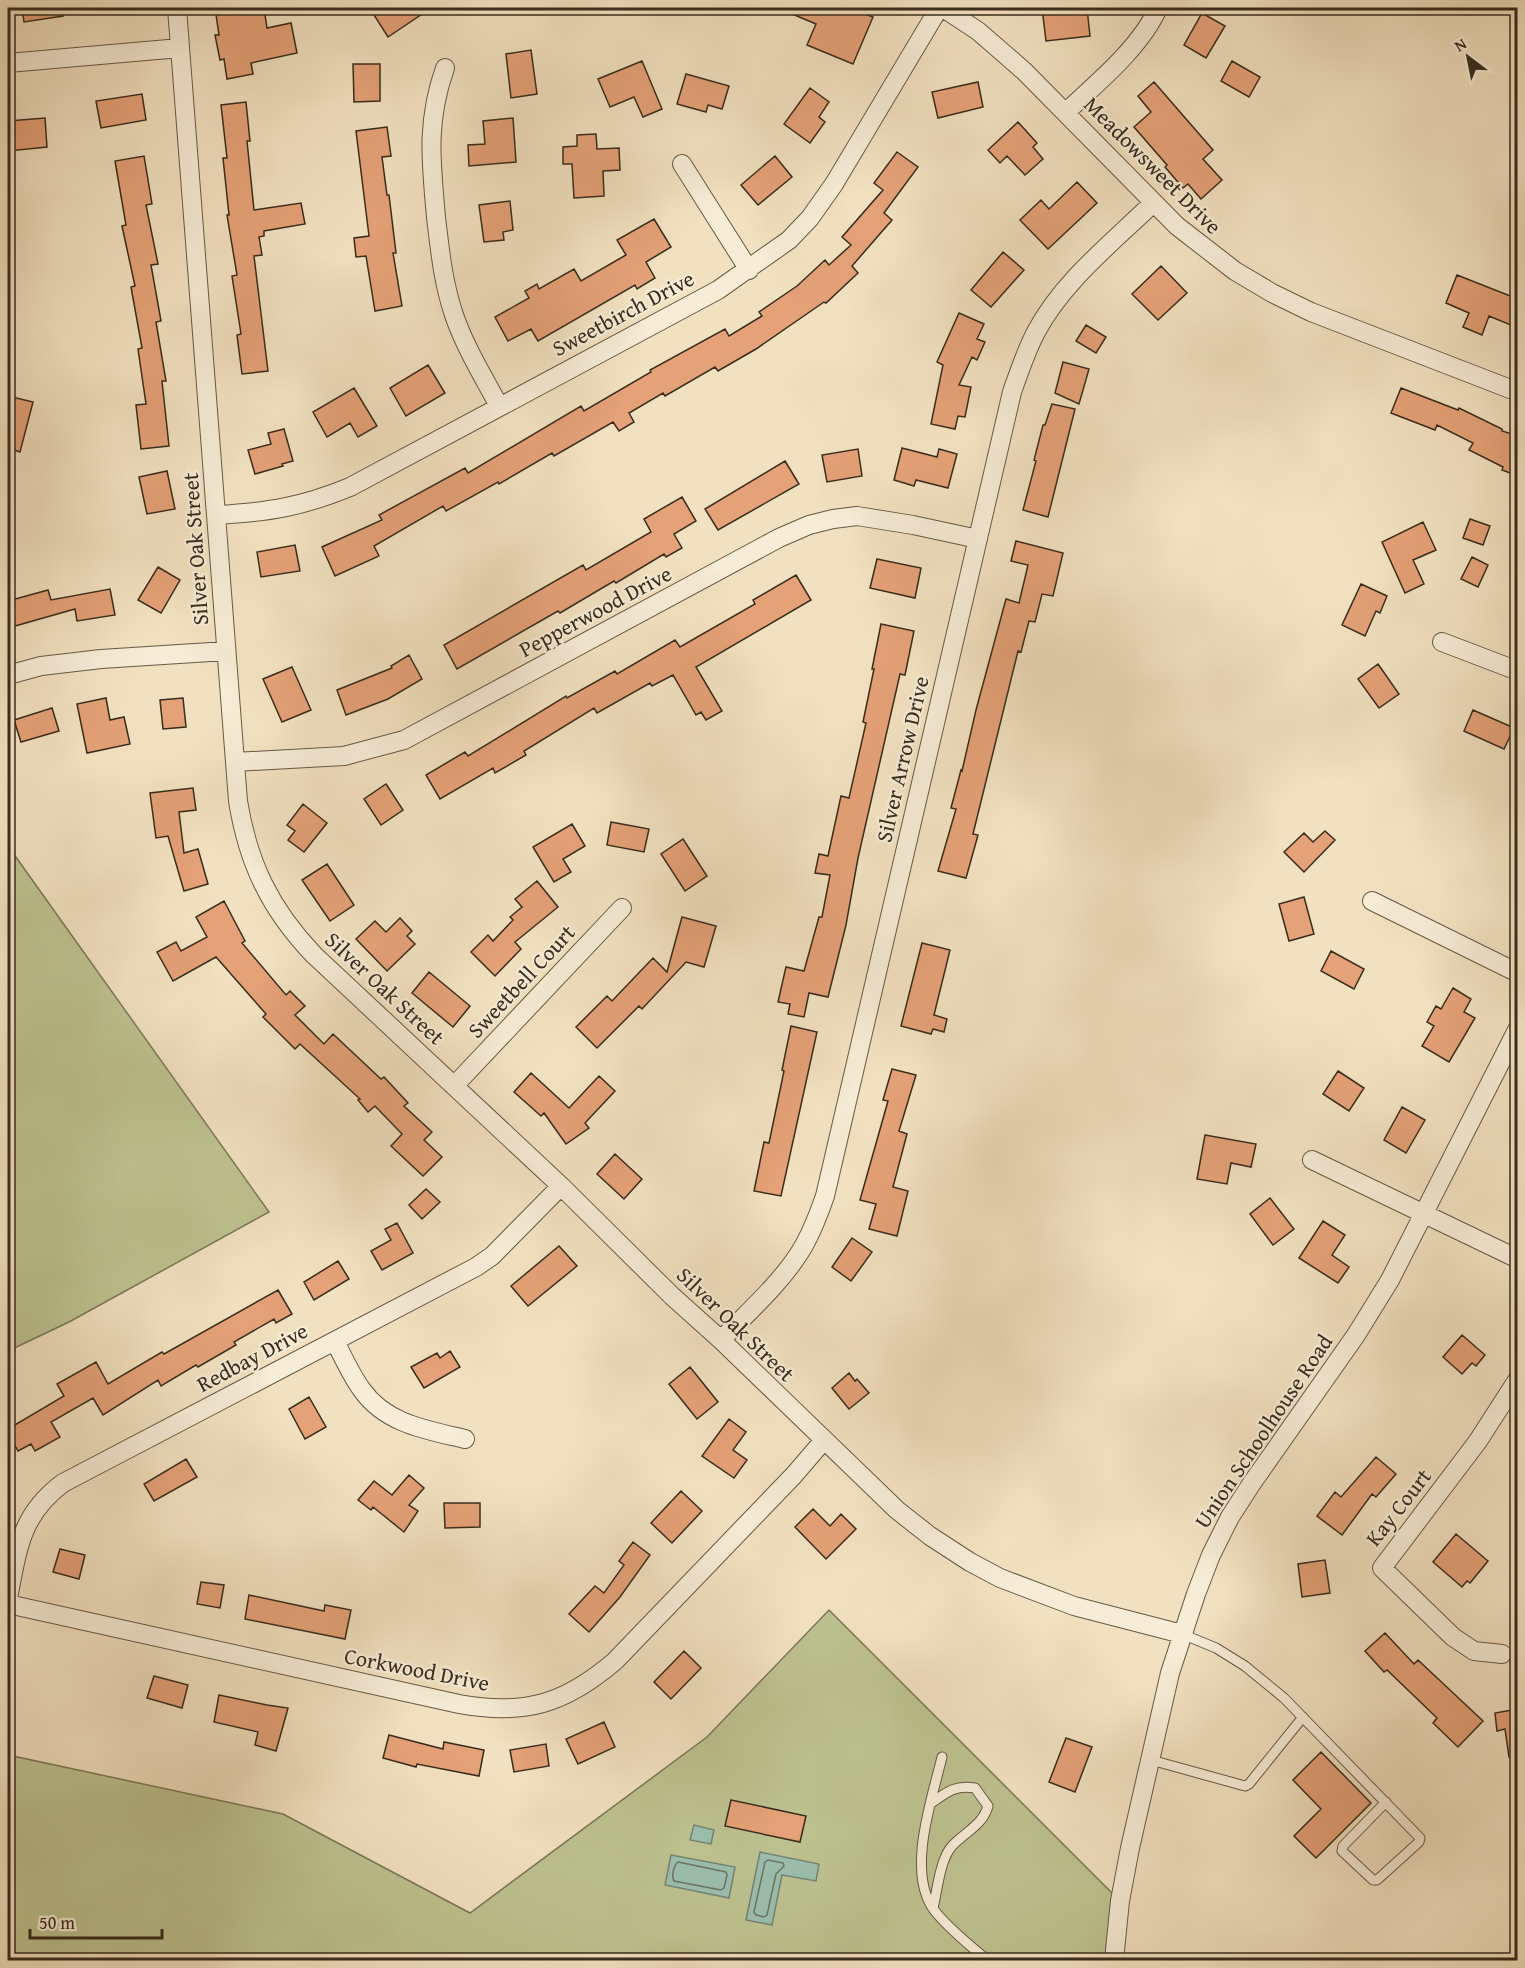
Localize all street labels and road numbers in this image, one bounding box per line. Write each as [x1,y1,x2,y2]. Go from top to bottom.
street label: Meadowsweet Drive [1077,89,1229,241]
street label: Sweetbirch Drive [546,262,700,364]
street label: Silver Oak Street [174,471,216,627]
street label: Pepperwood Drive [513,557,677,665]
street label: Silver Arrow Drive [867,673,937,845]
street label: Sweetbell Court [460,917,582,1045]
street label: Silver Oak Street [318,924,452,1052]
street label: Silver Oak Street [670,1259,802,1389]
street label: Redbay Drive [191,1314,313,1400]
street label: Union Schoolhouse Road [1186,1327,1340,1534]
street label: Kay Court [1357,1461,1439,1553]
street label: Corkwood Drive [342,1639,492,1699]

